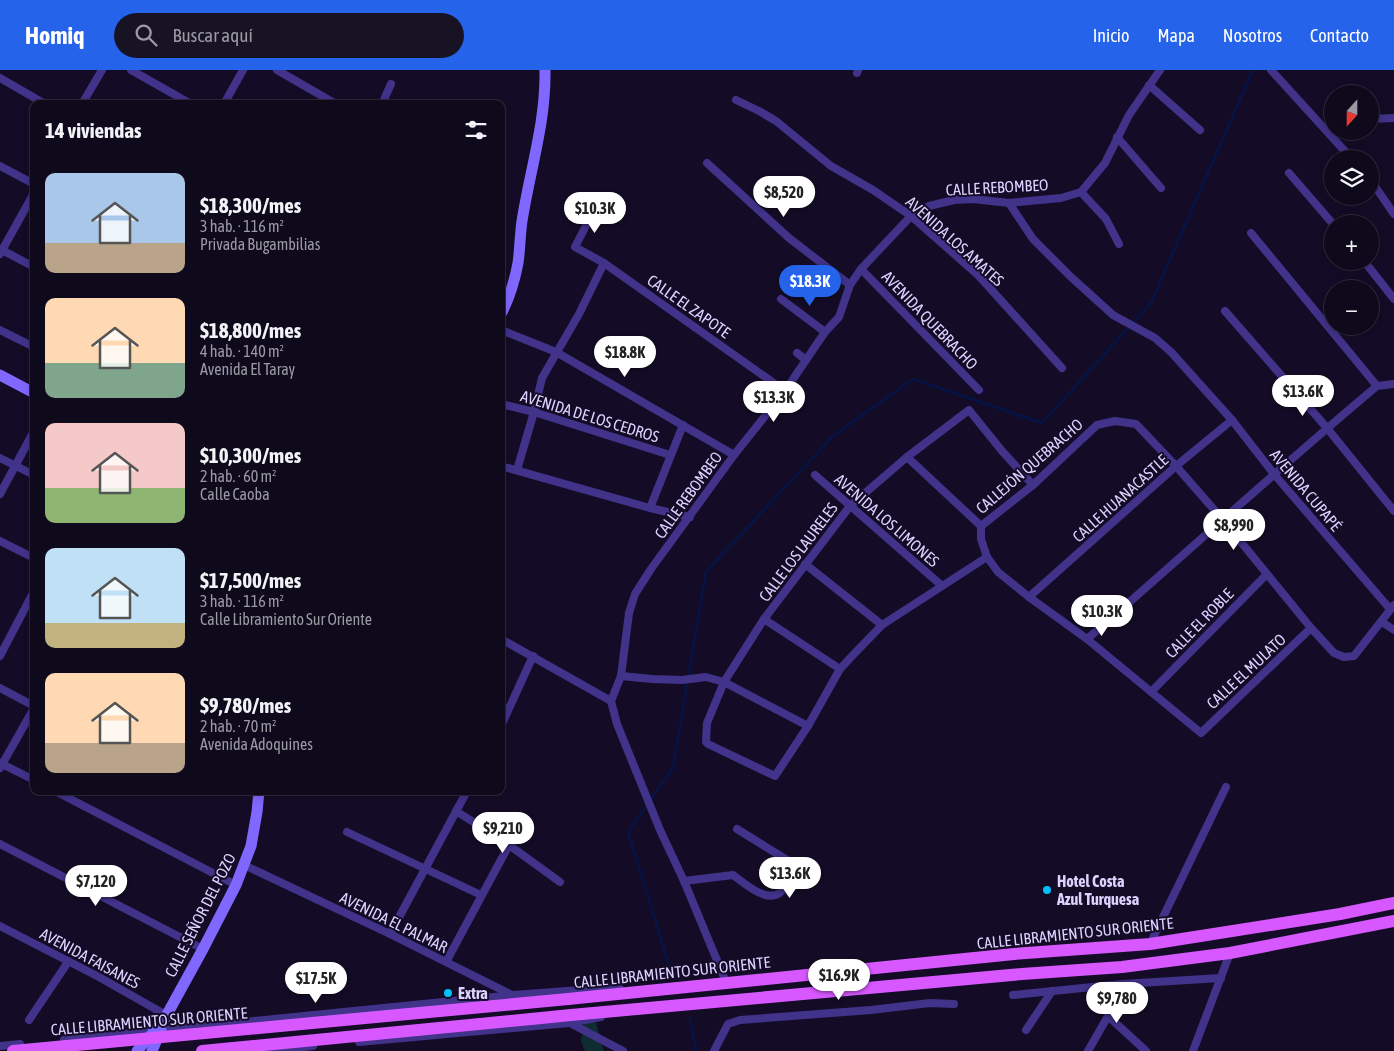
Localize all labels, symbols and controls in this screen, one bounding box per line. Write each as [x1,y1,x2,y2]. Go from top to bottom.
search box [114,13,464,58]
icon: search [132,21,160,49]
text: Homiq [25,22,84,49]
text: Buscar aquí [172,24,253,46]
text: Inicio [1093,25,1129,46]
text: Mapa [1157,25,1195,46]
text: Nosotros [1223,25,1282,46]
text: Contacto [1310,25,1369,46]
north arrow [1324,85,1379,140]
map controls [1324,85,1379,335]
icon: filters [462,116,490,144]
text: 14 viviendas [45,118,141,142]
button: layers [1324,150,1379,205]
street label: CALLE REBOMBEO [945,175,1049,199]
pin: $8,520 [743,176,825,218]
text: $8,520 [764,183,804,201]
pin: $10.3K [554,191,636,234]
street label: AVENIDA LOS AMATES [902,192,1008,290]
icon: home [85,193,145,253]
text: $18,300/mes [200,193,301,217]
text: $10.3K [575,199,615,217]
button: + [1324,215,1379,270]
text: 3 hab. · 116 m² [200,217,284,235]
text: Privada Bugambilias [200,235,320,253]
pin: $18.3K [769,264,851,307]
street label: AVENIDA QUEBRACHO [879,267,981,373]
street label: CALLE EL ZAPOTE [644,271,734,341]
text: $18.3K [790,272,830,290]
button: − [1324,280,1379,335]
icon: home [85,318,145,378]
text: $18,800/mes [200,318,301,342]
pin: $18.8K [584,336,666,378]
text: 4 hab. · 140 m² [200,342,284,360]
text: $18.8K [605,343,645,361]
text: Avenida El Taray [200,360,295,378]
pin: $13.6K [1262,374,1344,417]
pin: $13.3K [733,380,815,423]
text: $13.6K [1283,382,1323,400]
street label: AVENIDA DE LOS CEDROS [519,386,662,446]
text: $13.3K [754,388,794,406]
street label: CALLEJÓN QUEBRACHO [972,415,1086,517]
icon: home [85,443,145,503]
text: $10,300/mes [200,443,301,467]
street label: AVENIDA CUPAPÉ [1267,446,1345,535]
street label: CALLE REBOMBEO [651,448,725,542]
street label: CALLE HUANACASTLE [1069,450,1172,546]
text: 2 hab. · 60 m² [200,467,276,485]
street label: AVENIDA LOS LIMONES [831,470,943,570]
text: Calle Caoba [200,485,270,503]
street label: CALLE LOS LAURELES [755,499,841,605]
pin: $8,990 [1193,508,1275,551]
text: $8,990 [1214,516,1254,534]
icon: home [85,568,145,628]
text: $17,500/mes [200,568,301,592]
street label: CALLE EL ROBLE [1161,584,1237,661]
text: 3 hab. · 116 m² [200,592,284,610]
pin: $10.3K [1061,594,1143,637]
text: $10.3K [1082,602,1122,620]
text: Calle Libramiento Sur Oriente [200,610,372,628]
street label: CALLE EL MULATO [1203,630,1289,712]
icon: home [85,693,145,753]
text: $9,780/mes [200,693,291,717]
text: 2 hab. · 70 m² [200,717,276,735]
text: Avenida Adoquines [200,735,313,753]
pin: $9,210 [462,812,544,854]
text: $9,210 [483,819,523,837]
street label: CALLE SEÑOR DEL POZO [161,850,239,980]
pin: $13.6K [749,856,831,899]
pin: $7,120 [55,864,137,907]
text: $13.6K [770,864,810,882]
text: $7,120 [76,872,116,890]
place label: Hotel Costa Azul Turquesa [1056,872,1139,908]
marker: Hotel Costa Azul Turquesa [1041,884,1053,896]
street label: AVENIDA EL PALMAR [337,888,451,956]
street label: CALLE LIBRAMIENTO SUR ORIENTE [976,914,1174,952]
street label: AVENIDA FAISANES [37,924,143,992]
street label: CALLE LIBRAMIENTO SUR ORIENTE [573,953,771,991]
pin: $16.9K [798,958,880,1001]
pin: $17.5K [275,962,357,1004]
text: $16.9K [819,966,859,984]
text: $17.5K [296,969,336,987]
pin: $9,780 [1076,982,1158,1024]
place label: Extra [458,984,488,1002]
marker: Extra [442,987,454,999]
text: $9,780 [1097,989,1137,1007]
street label: CALLE LIBRAMIENTO SUR ORIENTE [50,1003,248,1039]

